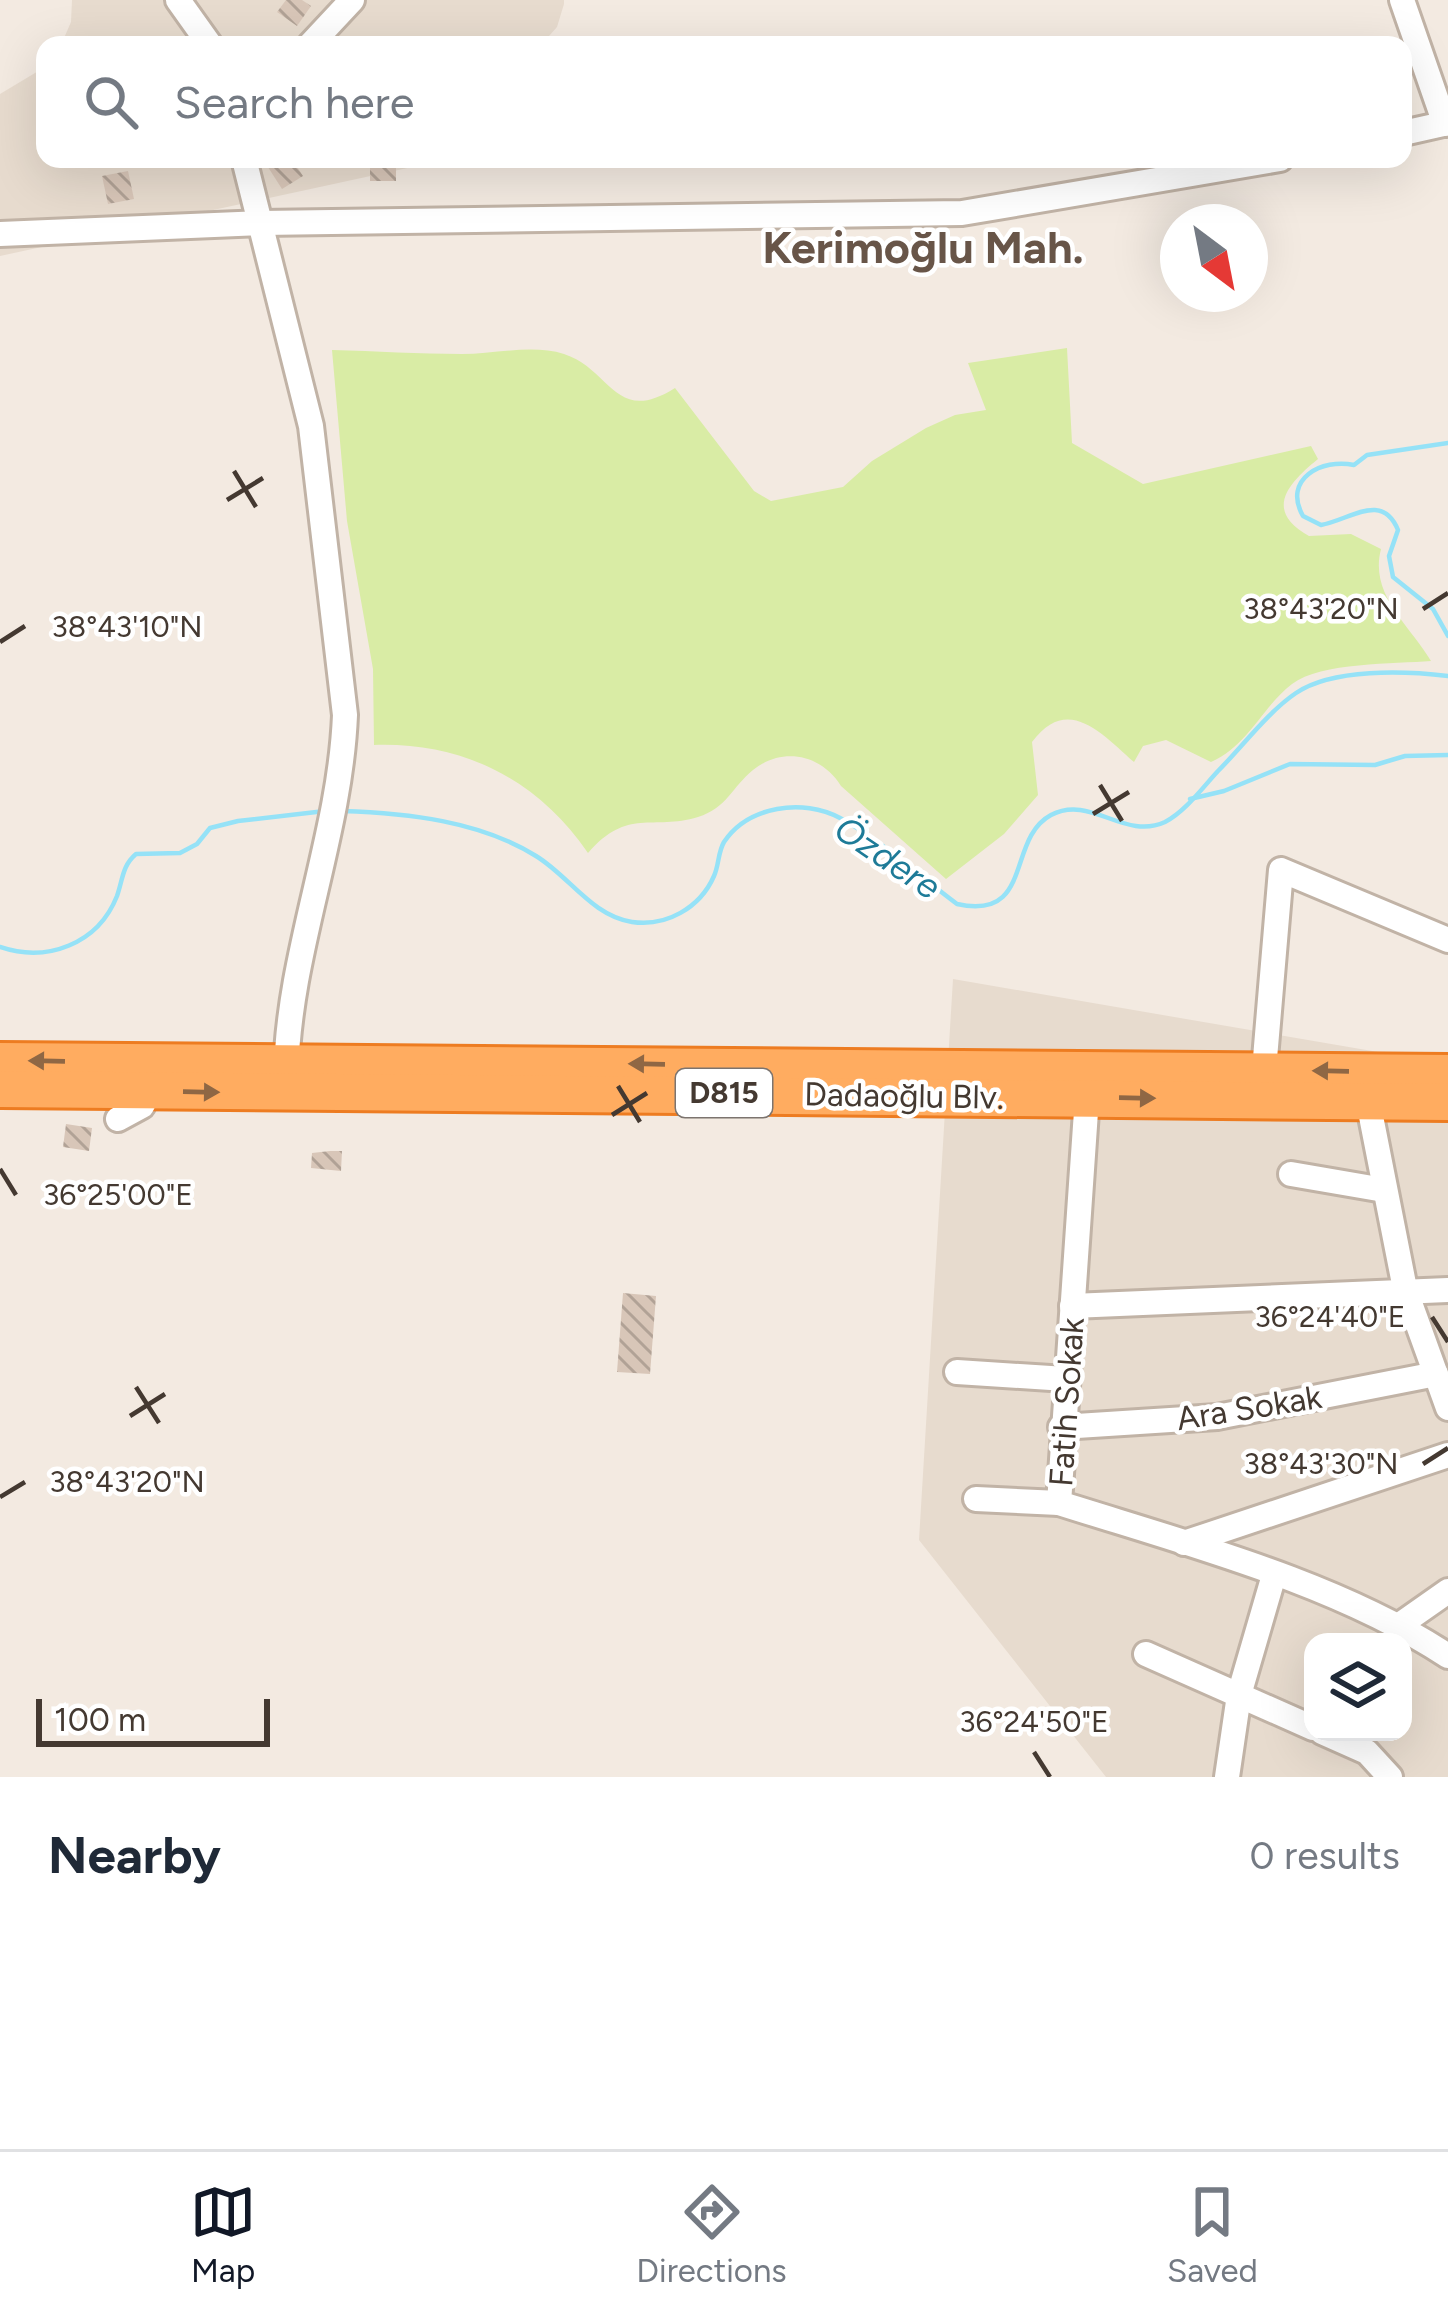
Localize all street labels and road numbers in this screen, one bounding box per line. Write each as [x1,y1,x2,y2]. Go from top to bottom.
road number: D815 [676,1069,772,1117]
street label: Dadaoğlu Blv. [804,1074,1004,1117]
street label: Fatih Sokak [1041,1316,1092,1488]
street label: Ara Sokak [1174,1377,1324,1438]

